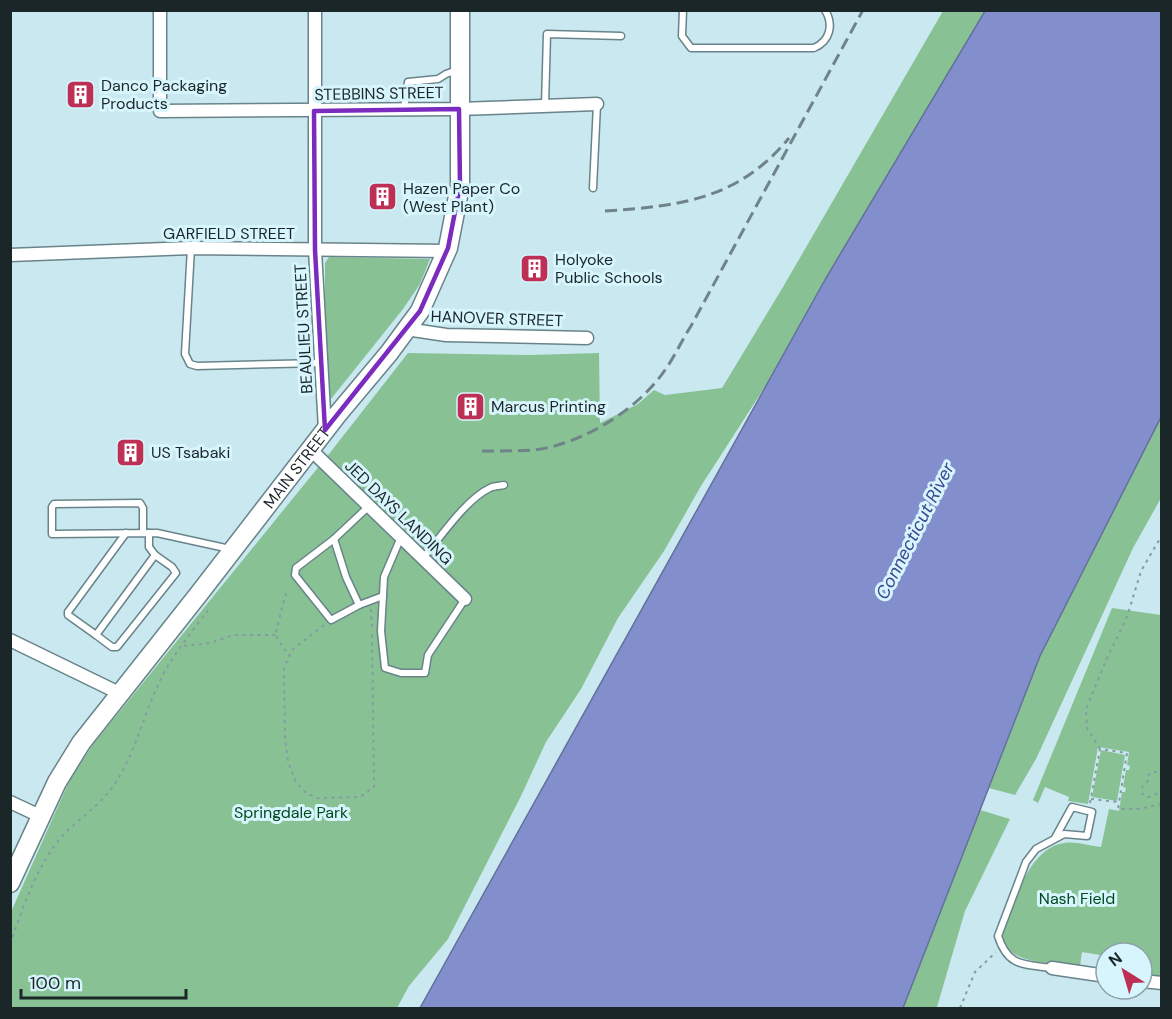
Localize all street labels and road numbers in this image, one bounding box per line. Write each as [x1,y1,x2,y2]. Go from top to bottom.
street label: STEBBINS STREET [314,82,444,105]
street label: GARFIELD STREET [163,223,295,244]
street label: BEAULIEU STREET [290,264,317,394]
street label: HANOVER STREET [430,306,564,331]
street label: MAIN STREET [259,423,335,513]
street label: JED DAYS LANDING [340,455,457,569]

